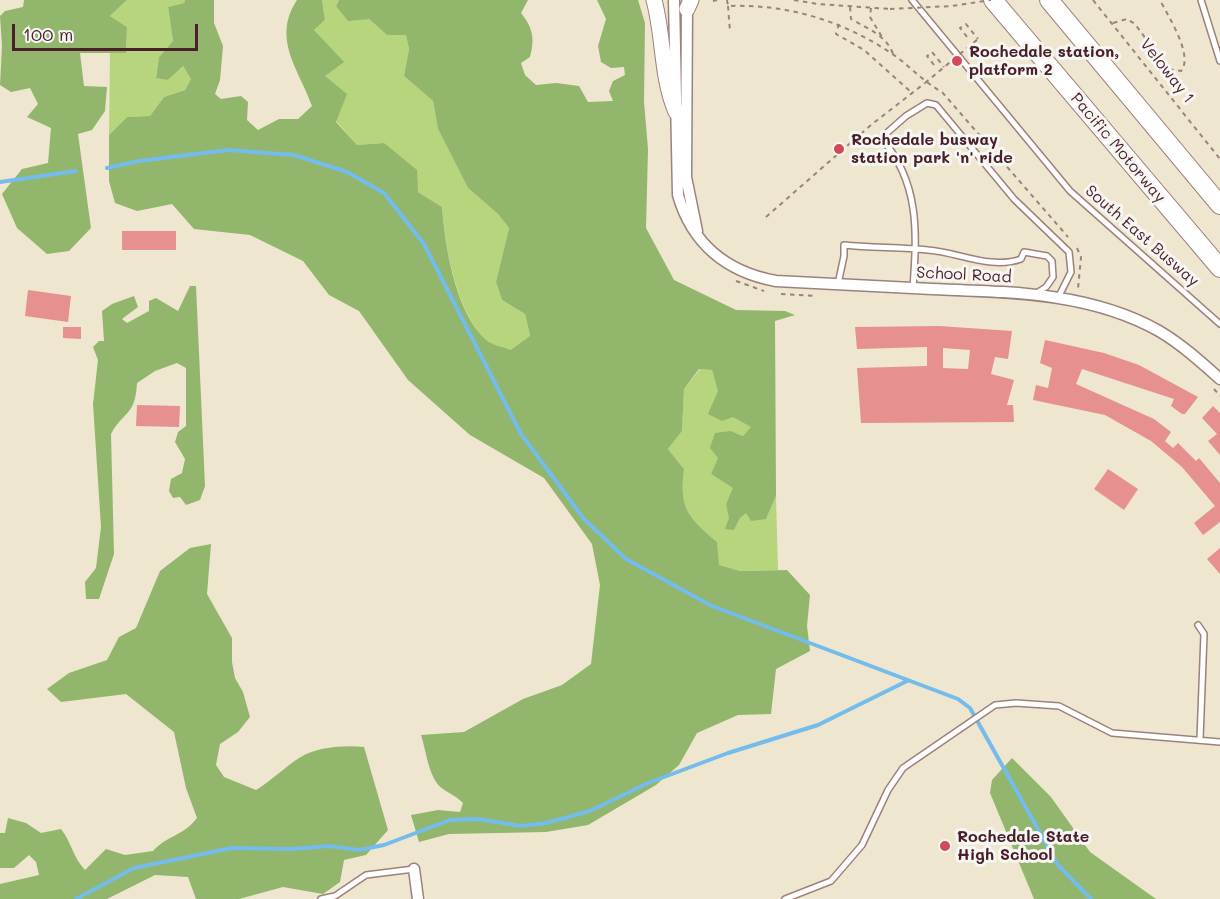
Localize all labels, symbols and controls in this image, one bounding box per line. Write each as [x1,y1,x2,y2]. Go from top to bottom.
scale bar [15,12,201,50]
text: 100 m [23,22,73,46]
street label: Veloway 1 [1136,35,1198,107]
place label: Rochedale station, platform 2 [969,42,1119,80]
marker: Rochedale station, platform 2 [950,54,964,68]
street label: Pacific Motorway [1067,89,1169,207]
place label: Rochedale busway station park 'n' ride [851,130,1013,168]
marker: Rochedale busway station park 'n' ride [832,142,846,156]
street label: South East Busway [1081,181,1203,291]
street label: School Road [916,263,1012,287]
place label: Rochedale State High School [957,827,1089,865]
marker: Rochedale State High School [938,839,952,853]

